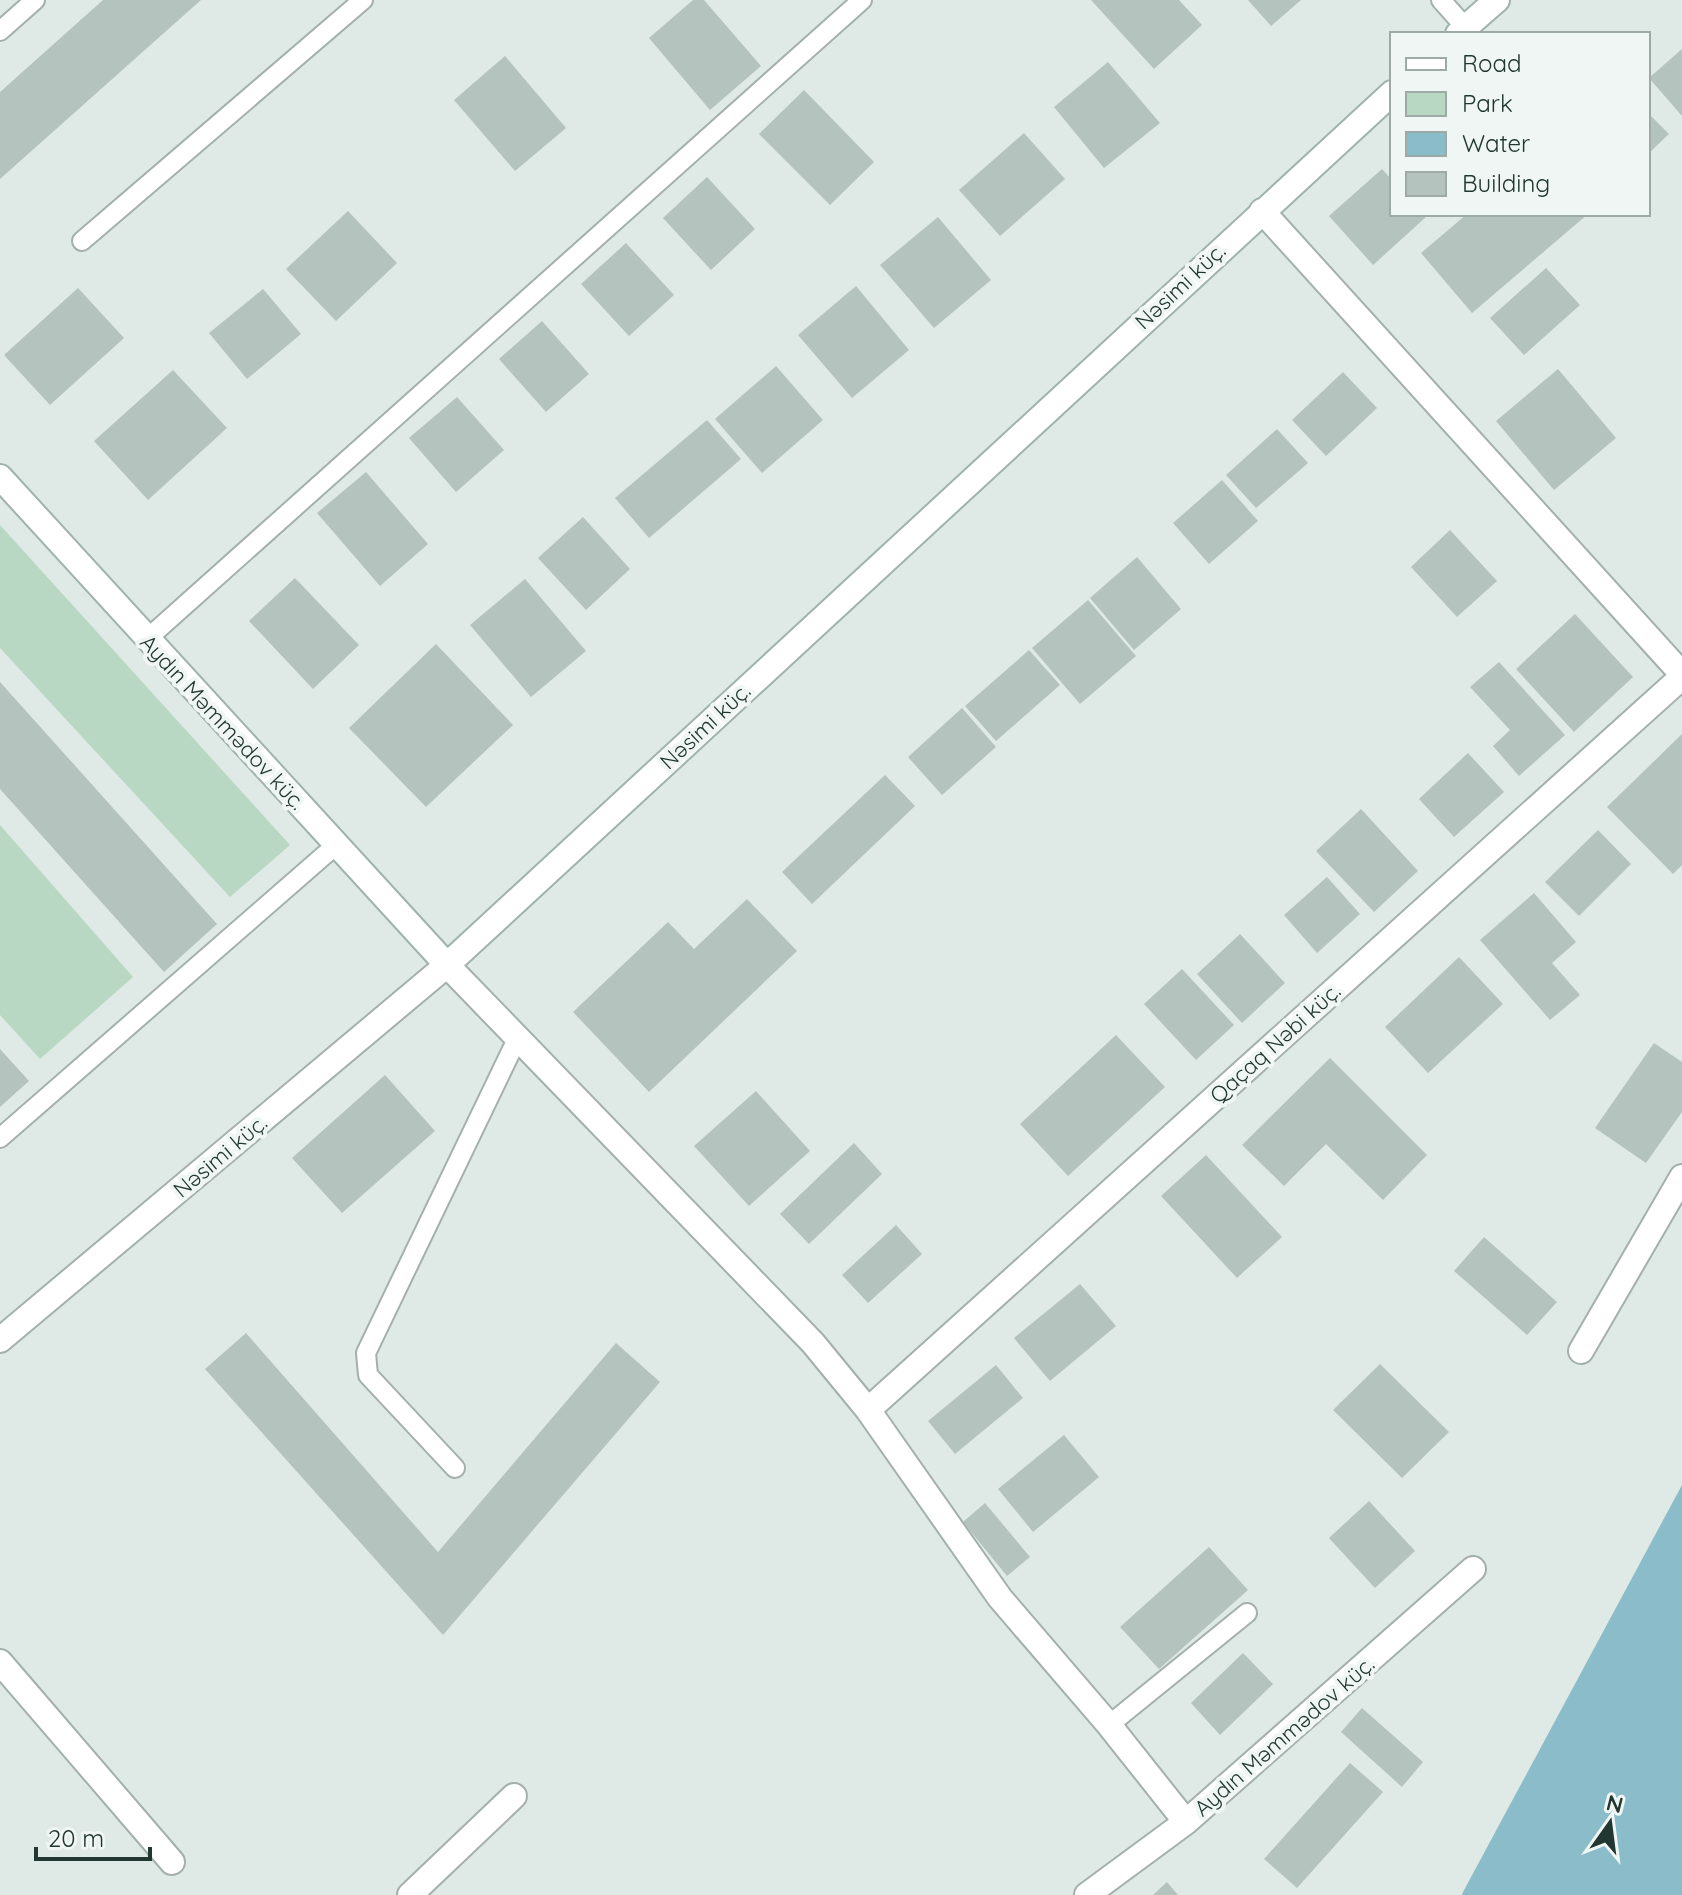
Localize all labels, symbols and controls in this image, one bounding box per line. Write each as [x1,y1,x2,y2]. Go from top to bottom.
legend [1390,32,1650,216]
text: Road [1462,48,1522,78]
text: Park [1462,88,1513,118]
text: Water [1462,128,1530,158]
text: Building [1462,168,1550,198]
street label: Nəsimi küç. [1129,237,1231,335]
street label: Aydın Məmmədov küç. [134,628,312,816]
street label: Nəsimi küç. [654,677,756,775]
street label: Qaçaq Nəbi küç. [1204,977,1346,1109]
street label: Nəsimi küç. [167,1109,273,1203]
street label: Aydın Məmmədov küç. [1188,1650,1380,1822]
north arrow [1570,1783,1650,1863]
text: N [1604,1788,1626,1819]
scale bar [36,1811,150,1861]
text: 20 m [48,1823,104,1853]

